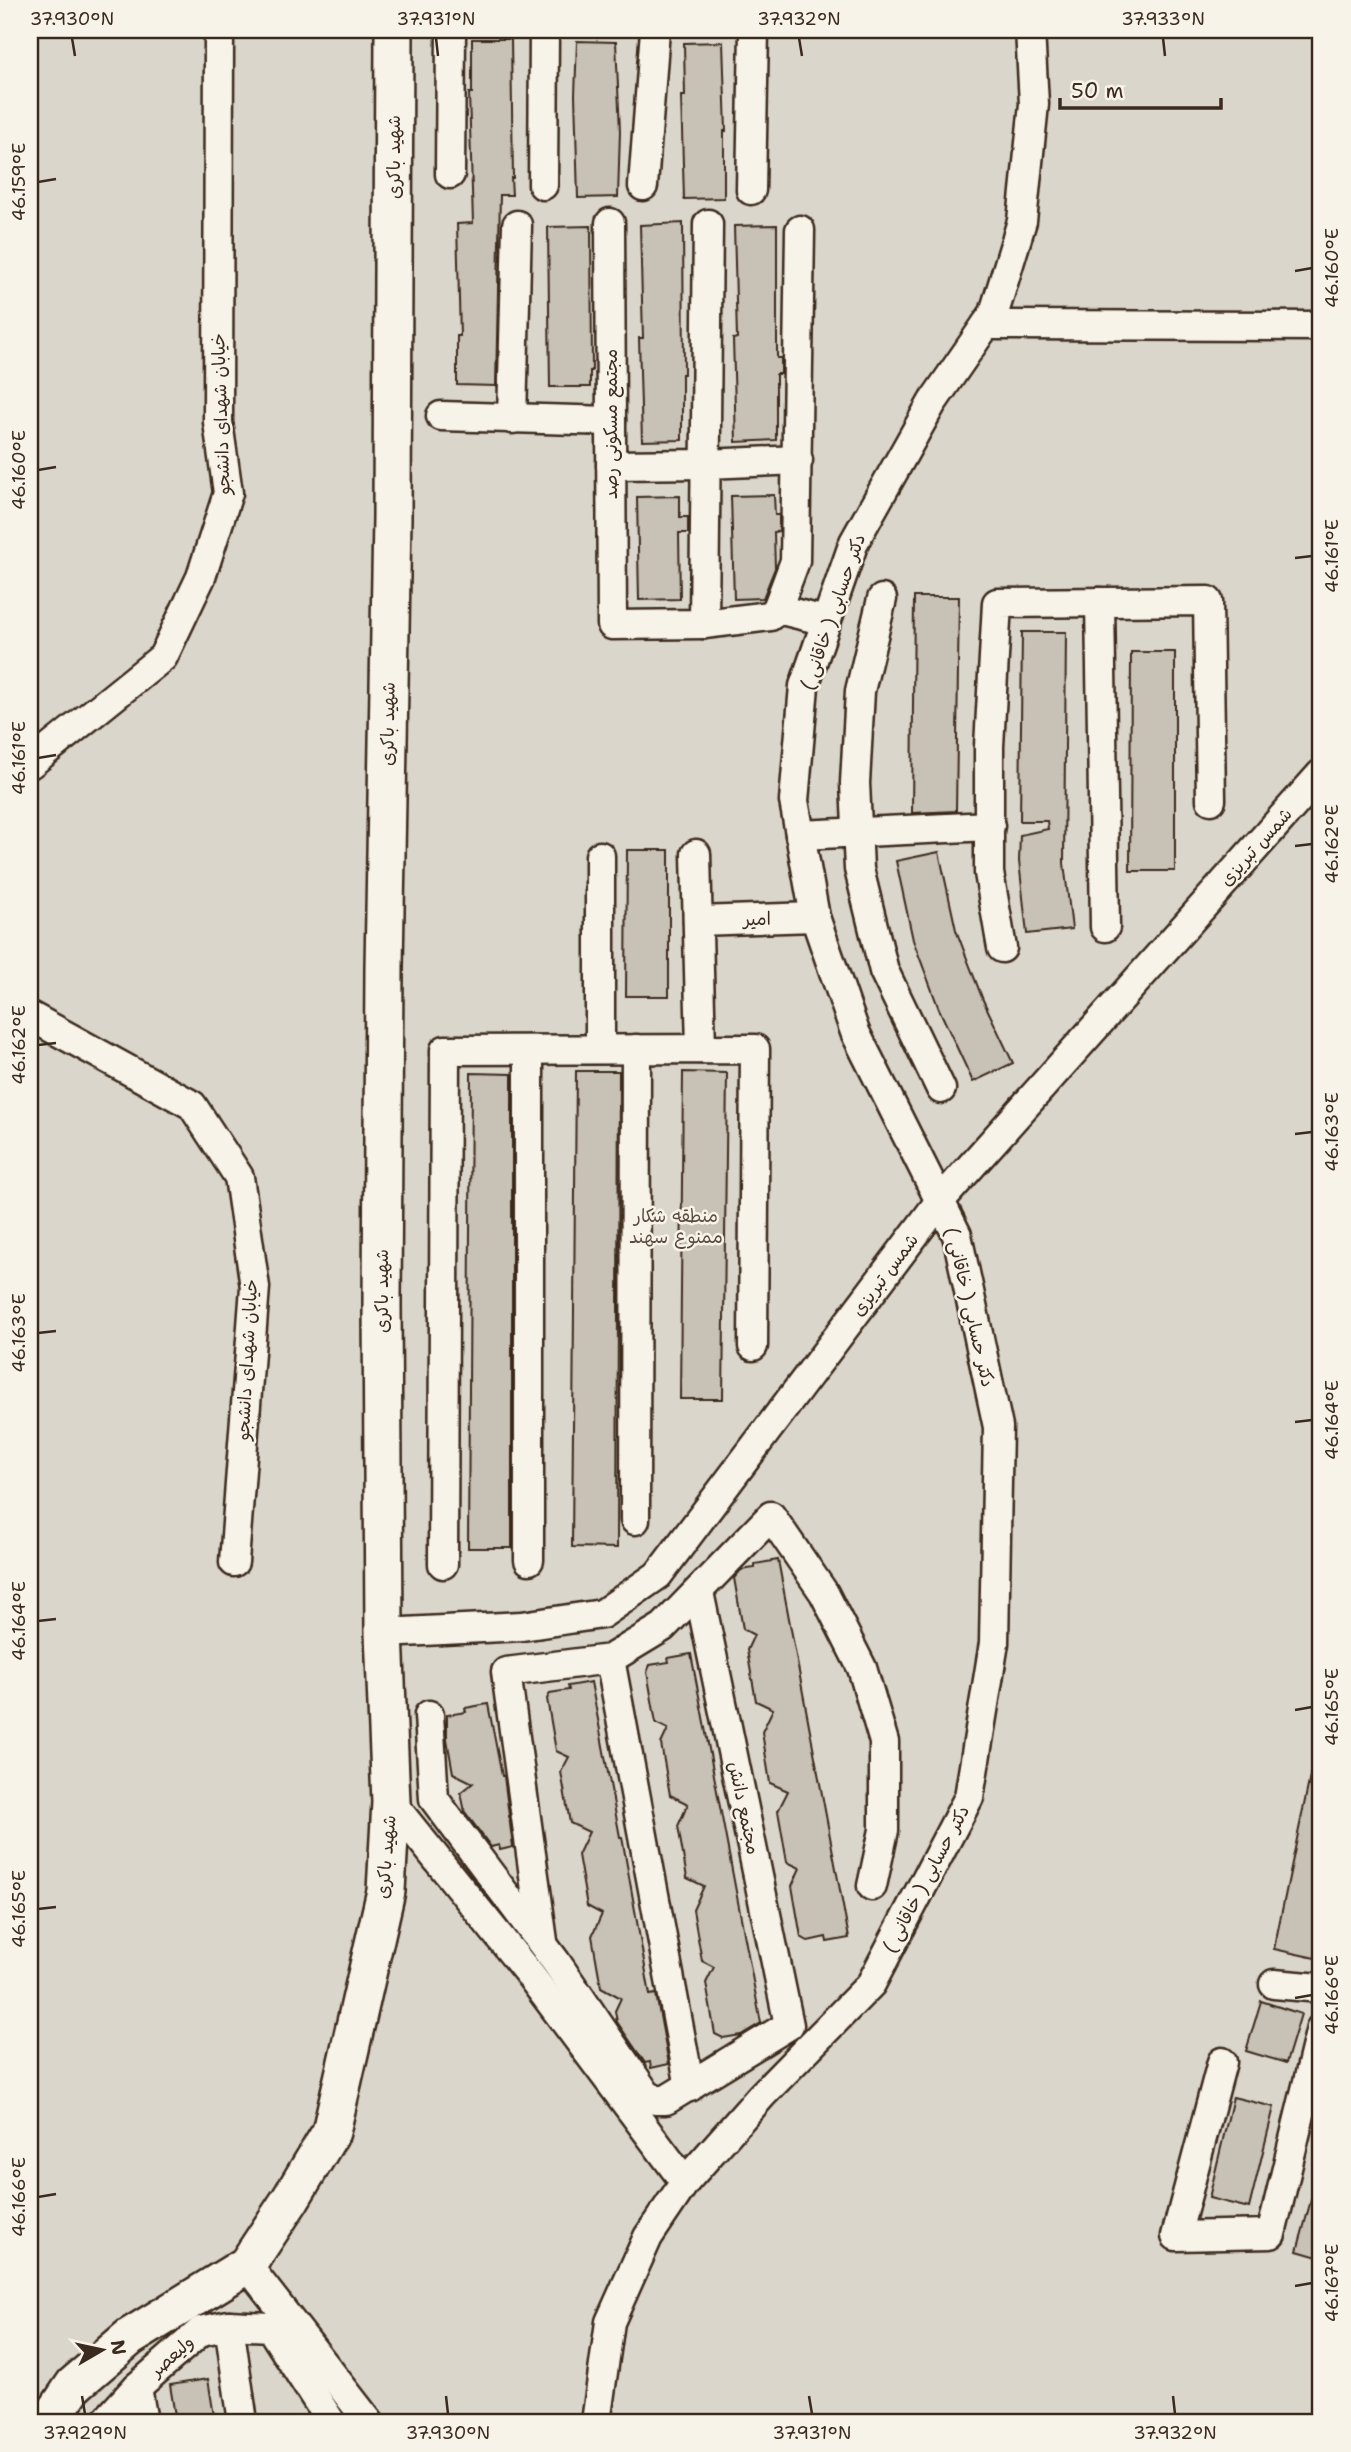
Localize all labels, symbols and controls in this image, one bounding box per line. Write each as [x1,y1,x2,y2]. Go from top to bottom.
text: 37.930°N [30,7,114,31]
text: 37.931°N [397,7,475,31]
text: 37.932°N [757,7,841,31]
text: 37.933°N [1121,7,1205,31]
scale bar [1060,66,1222,110]
text: 50 m [1071,77,1124,105]
street label: شهید باکری [382,115,406,199]
text: 46.159°E [7,143,31,221]
text: 46.160°E [1320,228,1344,308]
street label: خیابان شهدای دانشجو [206,333,236,496]
street label: مجتمع مسکونی رصد [599,349,624,499]
text: 46.160°E [7,430,31,510]
text: 46.161°E [1320,519,1344,593]
street label: دکتر حسابی ( خاقانی ) [795,531,871,693]
street label: شهید باکری [375,682,401,766]
text: 46.161°E [7,721,31,795]
street label: شمس تبریزی [1214,803,1298,891]
text: 46.162°E [1320,804,1344,884]
street label: امیر [741,907,771,932]
text: 46.162°E [7,1005,31,1085]
text: 46.163°E [1320,1092,1344,1172]
park label: منطقه شکار ممنوع سهند [629,1204,723,1249]
street label: دکتر حسابی ( خاقانی ) [940,1225,1000,1389]
street label: شمس تبریزی [846,1229,924,1321]
street label: شهید باکری [370,1249,394,1333]
street label: خیابان شهدای دانشجو [231,1279,263,1442]
text: 46.163°E [7,1293,31,1373]
text: 46.164°E [1320,1380,1344,1460]
text: 46.164°E [7,1581,31,1661]
text: 46.165°E [1320,1668,1344,1746]
street label: مجتمع دانش [721,1759,766,1857]
street label: دکتر حسابی ( خاقانی ) [877,1801,975,1957]
street label: شهید باکری [370,1814,402,1900]
text: 46.165°E [7,1870,31,1948]
text: 46.166°E [1320,1955,1344,2035]
text: 46.166°E [7,2157,31,2237]
text: 46.167°E [1320,2244,1344,2322]
north arrow [66,2316,136,2386]
street label: ولیعصر [144,2330,199,2383]
text: N [105,2338,132,2357]
text: 37.929°N [43,2421,127,2445]
text: 37.930°N [406,2421,490,2445]
text: 37.931°N [773,2421,851,2445]
text: 37.932°N [1133,2421,1217,2445]

